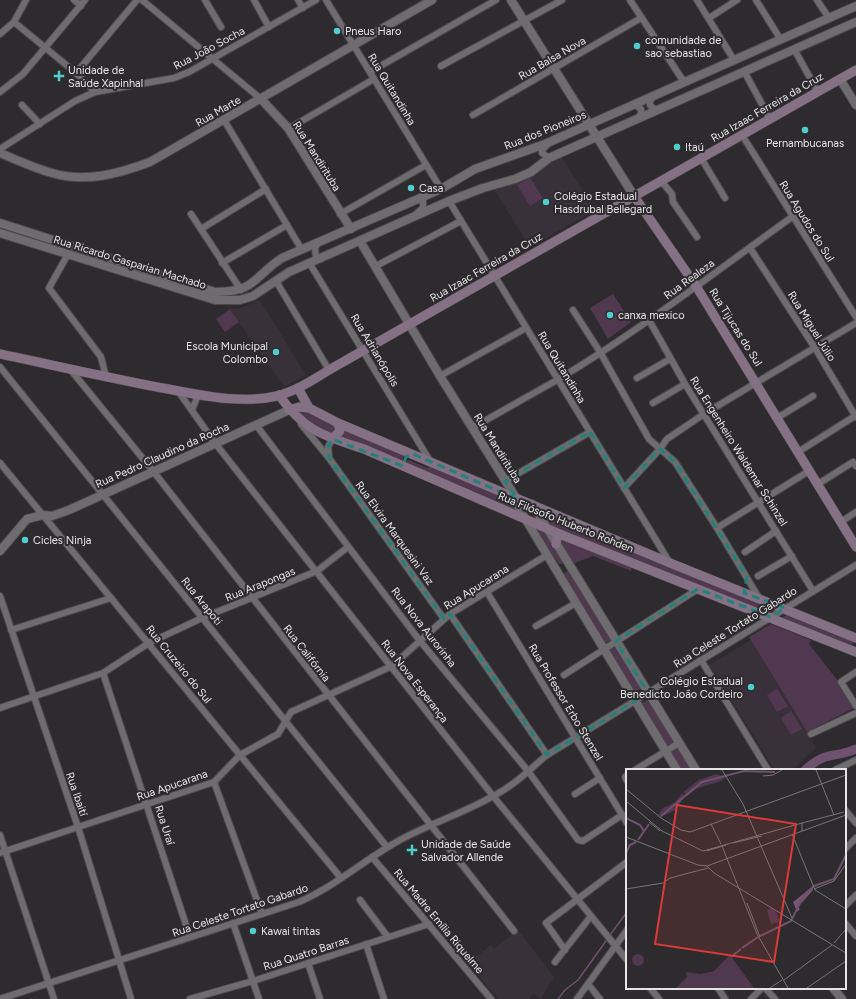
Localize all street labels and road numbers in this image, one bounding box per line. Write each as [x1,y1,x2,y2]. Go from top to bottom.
street label: Rua João Socha [171,24,247,73]
street label: Rua Balsa Nova [516,34,588,83]
street label: Rua Quitandinha [365,51,418,127]
street label: Rua Izaac Ferreira da Cruz [709,70,826,145]
street label: Rua Marte [193,93,243,130]
street label: Rua dos Pioneiros [502,108,588,153]
street label: Rua Mandirituba [290,119,343,194]
street label: Rua Agudos do Sul [776,178,837,264]
street label: Rua Izaac Ferreira da Cruz [428,230,545,305]
street label: Rua Ricardo Gasparian Machado [52,233,208,292]
street label: Rua Realeza [661,257,717,302]
street label: Rua Tijucas do Sul [706,286,765,369]
street label: Rua Miguel Júlio [785,289,838,364]
street label: Rua Adrianópolis [348,312,401,389]
street label: Rua Quitandinha [535,329,588,405]
street label: Rua Engenheiro Waldemar Schinzel [687,374,790,528]
street label: Rua Mandirituba [471,411,524,486]
street label: Rua Pedro Claudino da Rocha [93,420,231,491]
street label: Rua Elvira Marquesini Vaz [353,479,437,588]
street label: Rua Filósofo Huberto Rohden [496,489,636,556]
street label: Rua Apucarana [441,562,511,613]
street label: Rua Arapongas [223,565,297,604]
street label: Rua Arapoti [178,575,225,628]
street label: Rua Celeste Tortato Gabardo [671,584,799,671]
street label: Rua Nova Aurorinha [388,585,459,670]
street label: Rua Califórnia [280,622,333,684]
street label: Rua Cruzeiro do Sul [143,623,214,706]
street label: Rua Nova Esperança [378,637,451,725]
street label: Rua Professor Erbo Stenzel [526,642,606,763]
street label: Rua Apucarana [135,767,209,804]
street label: Rua Ibaití [63,770,90,818]
street label: Rua Uraí [152,804,177,847]
street label: Rua Madre Emília Riquelme [391,866,486,976]
street label: Rua Celeste Tortato Gabardo [171,881,310,940]
street label: Rua Quatro Barras [262,934,351,973]

